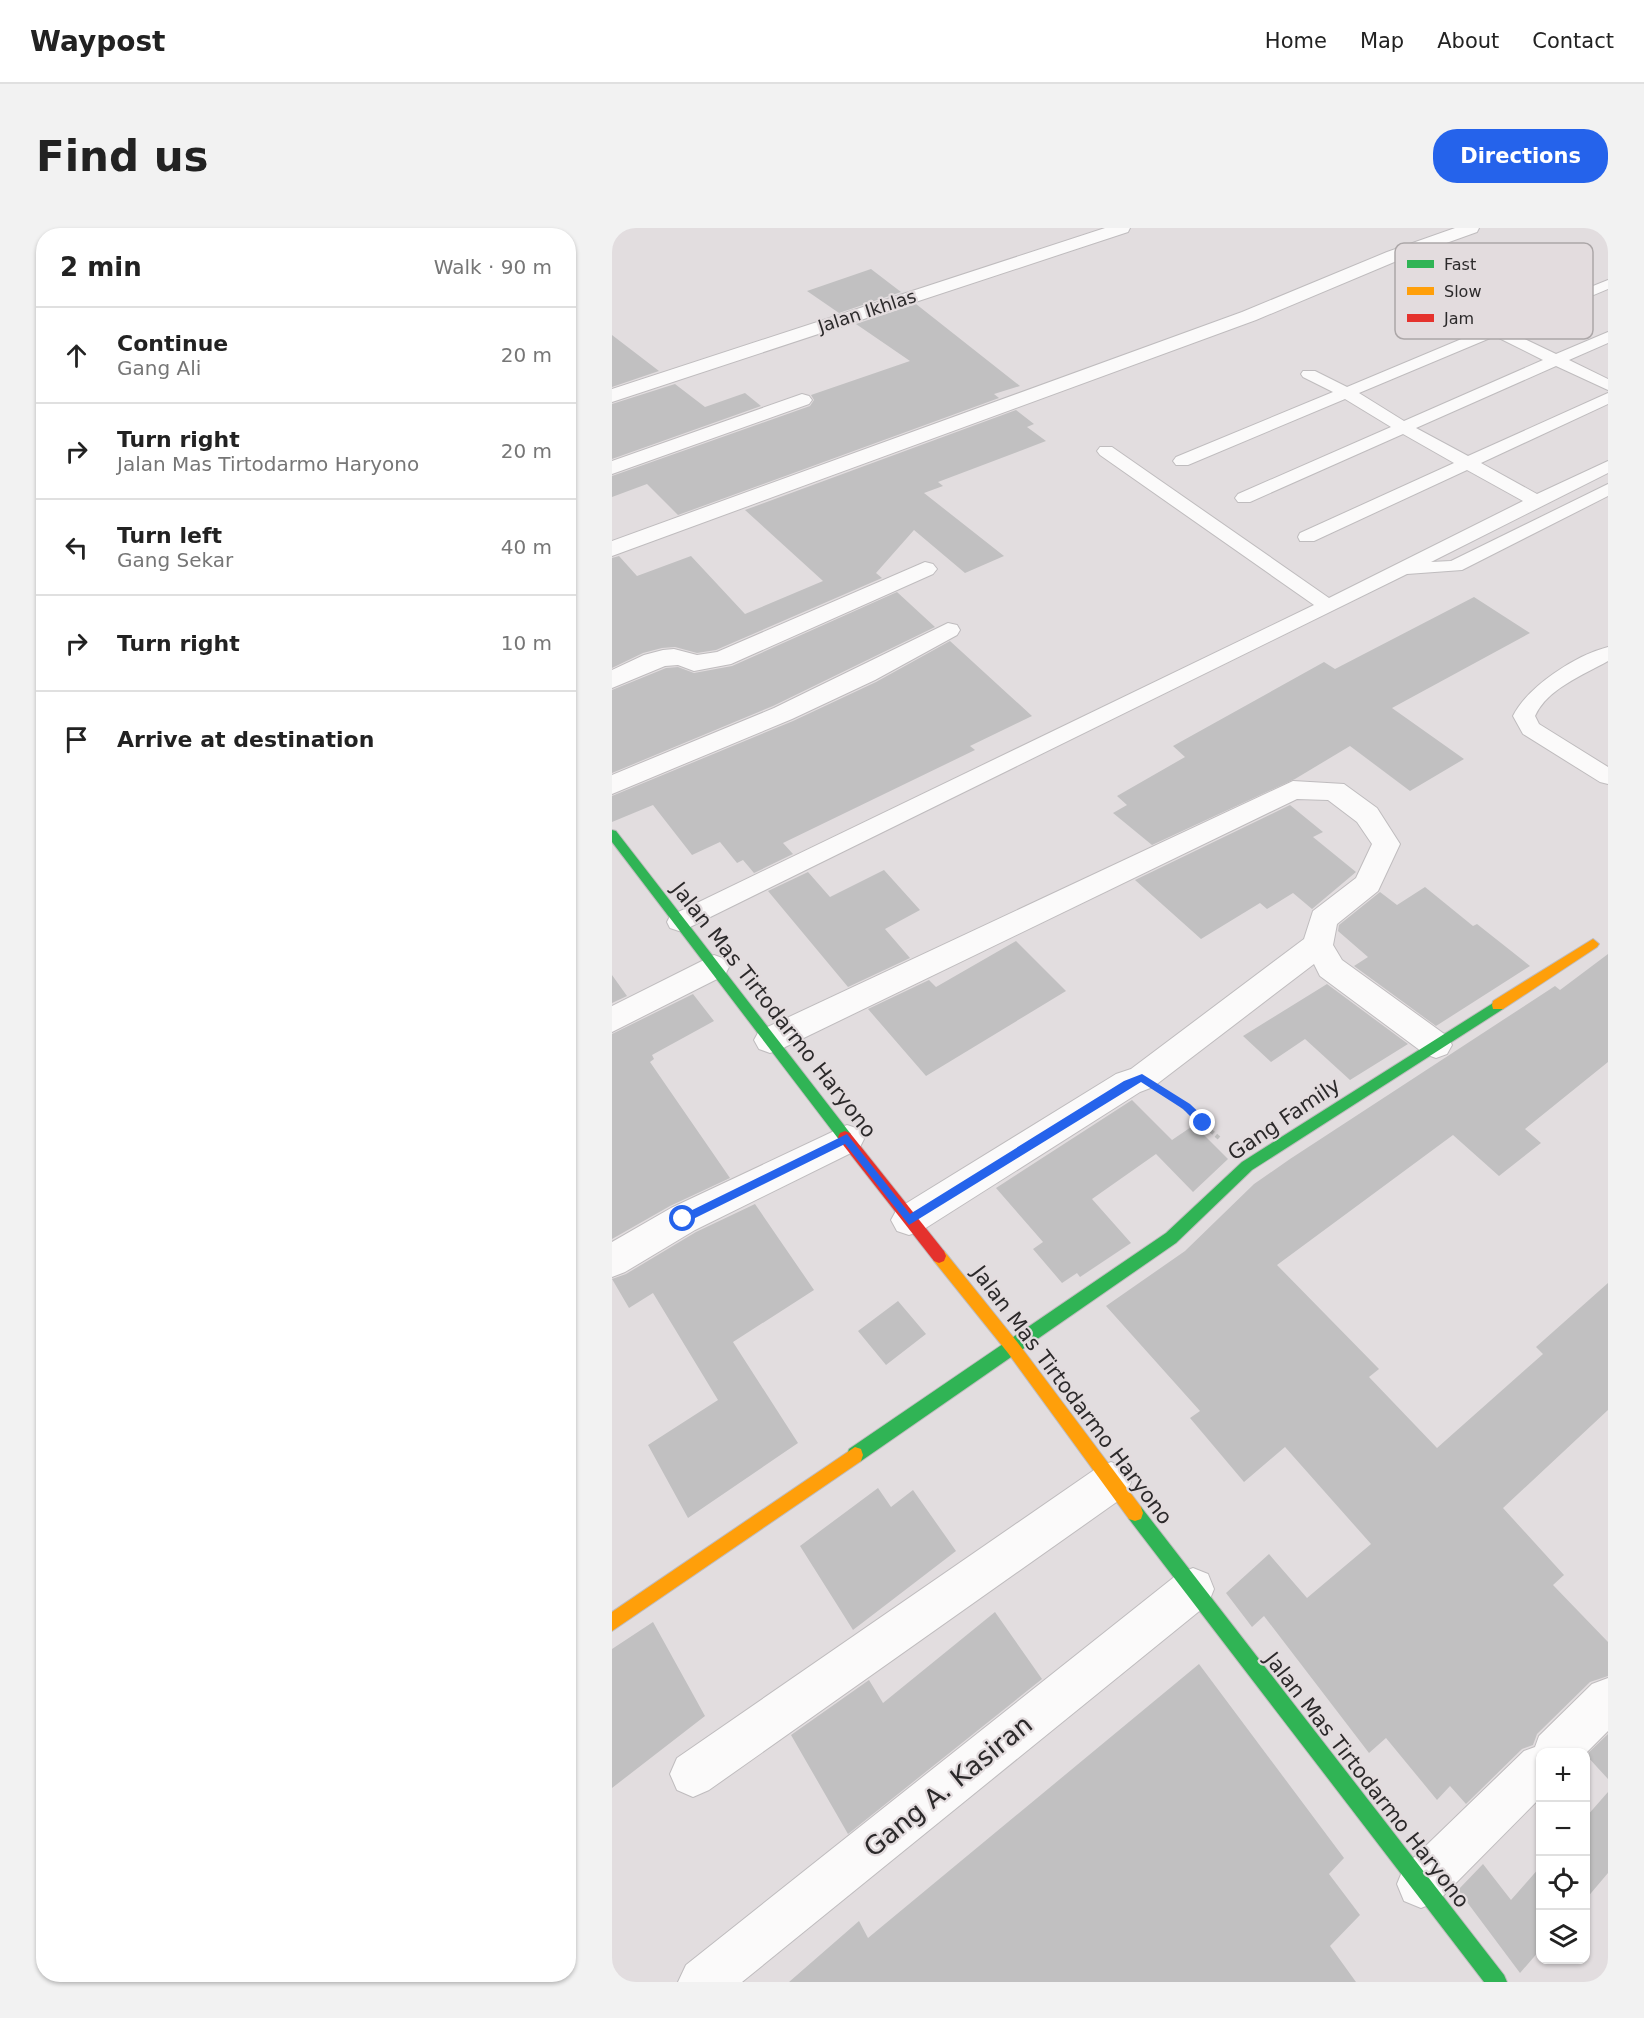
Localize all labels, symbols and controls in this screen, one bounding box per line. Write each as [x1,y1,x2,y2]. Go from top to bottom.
text: Waypost [30,25,166,58]
text: Home [1265,29,1327,53]
text: Map [1360,29,1404,53]
text: About [1437,29,1499,53]
text: Contact [1532,29,1614,53]
button: Directions [1433,129,1608,183]
text: Find us [36,132,209,181]
legend [1395,243,1593,339]
text: 2 min [60,252,142,282]
text: Walk · 90 m [434,255,552,279]
text: Fast [1444,255,1476,274]
text: Slow [1444,282,1481,301]
street label: Jalan Ikhlas [814,285,919,337]
text: Jam [1443,309,1474,328]
text: Continue [117,331,228,356]
icon: ahead [60,339,93,372]
text: 20 m [501,343,552,367]
text: Gang Ali [117,356,201,380]
text: Turn right [117,427,240,452]
icon: right [60,435,93,468]
text: 20 m [501,439,552,463]
text: Jalan Mas Tirtodarmo Haryono [117,452,419,476]
text: Turn left [117,523,222,548]
icon: left [60,531,93,564]
text: 40 m [501,535,552,559]
text: Gang Sekar [117,548,233,572]
icon: right [60,627,93,660]
text: Turn right [117,631,240,656]
text: 10 m [501,631,552,655]
icon: arrive [60,723,93,756]
text: Arrive at destination [117,727,374,752]
street label: Jalan Mas Tirtodarmo Haryono [666,876,881,1142]
street label: Gang Family [1223,1073,1345,1165]
route end [1189,1109,1215,1135]
route start [669,1205,695,1231]
street label: Jalan Mas Tirtodarmo Haryono [966,1259,1177,1529]
street label: Jalan Mas Tirtodarmo Haryono [1259,1646,1474,1912]
street label: Gang A. Kasiran [858,1709,1038,1863]
map controls [1536,1748,1590,1964]
button: + [1536,1748,1590,1802]
button: − [1536,1802,1590,1856]
button: locate [1536,1856,1590,1910]
button: layers [1536,1910,1590,1964]

